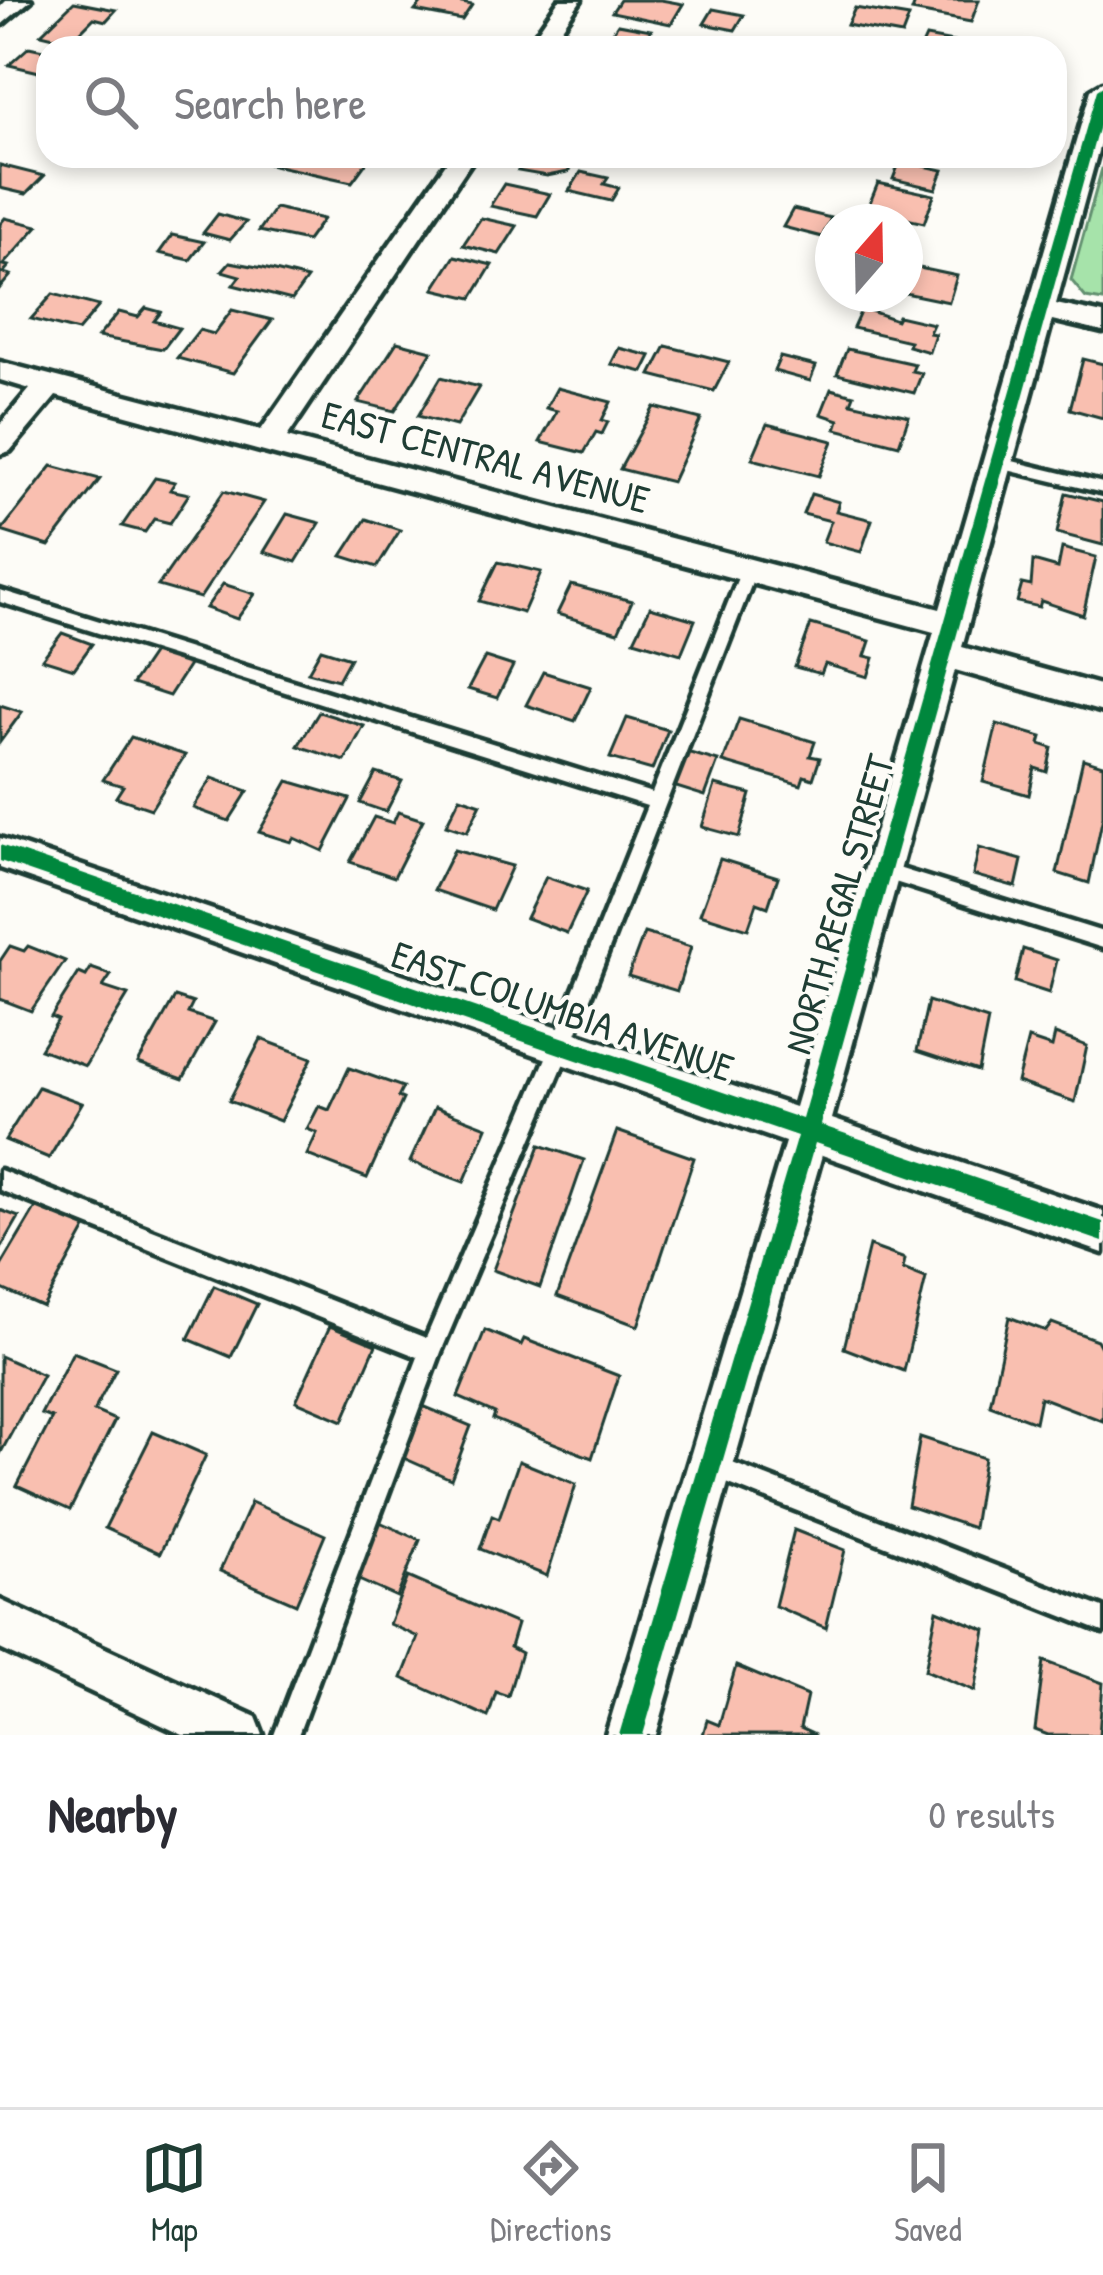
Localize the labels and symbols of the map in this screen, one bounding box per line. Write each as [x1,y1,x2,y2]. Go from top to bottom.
north arrow [815,204,923,312]
street label: EAST CENTRAL AVENUE [316,387,656,525]
street label: NORTH REGAL STREET [770,748,906,1060]
street label: EAST COLUMBIA AVENUE [385,927,741,1093]

